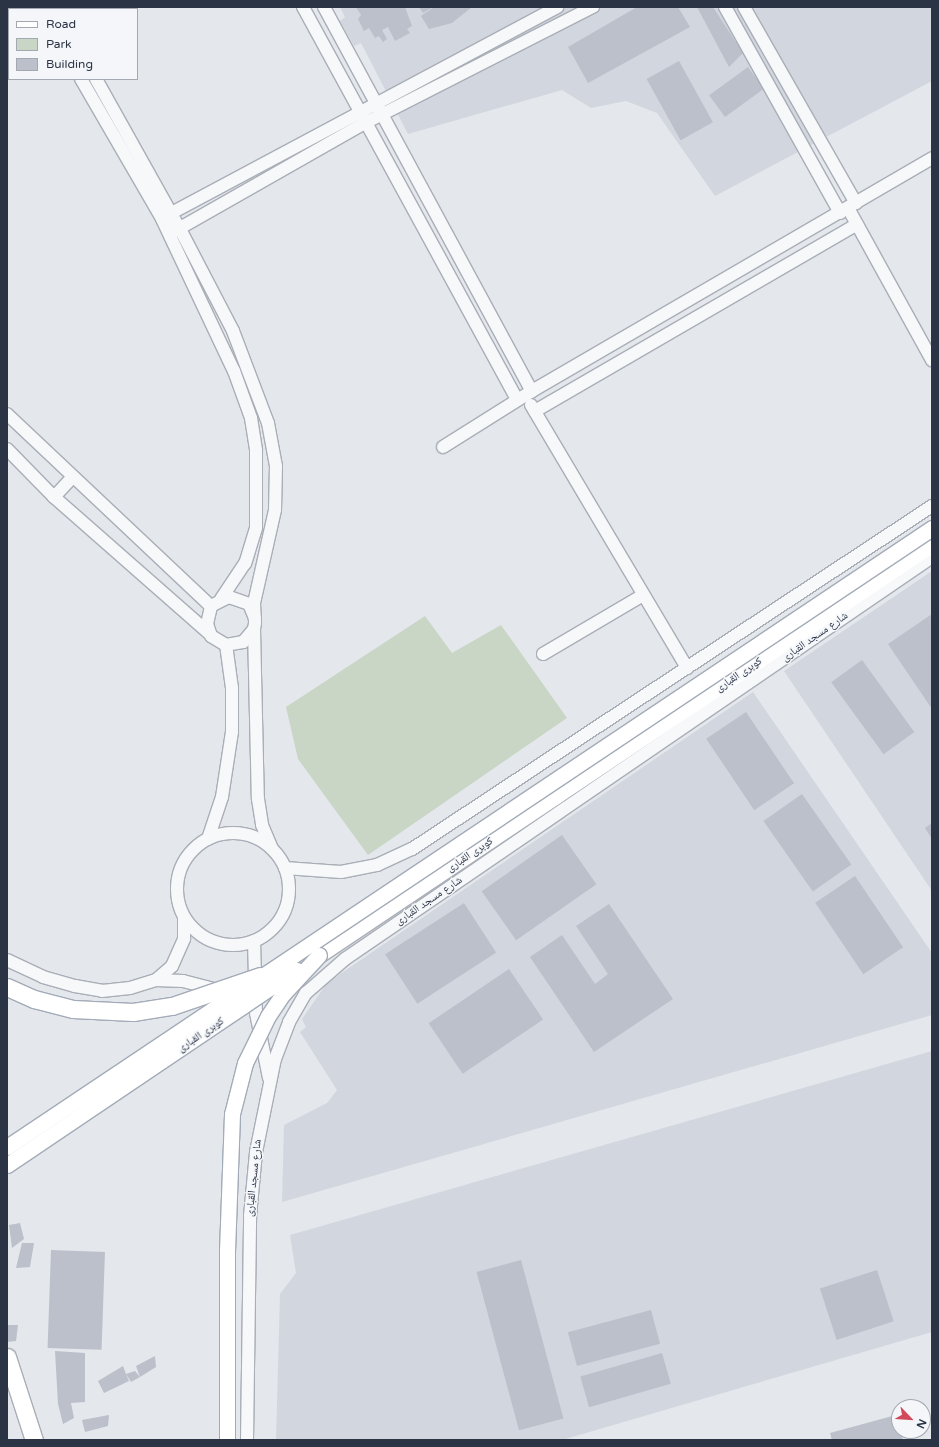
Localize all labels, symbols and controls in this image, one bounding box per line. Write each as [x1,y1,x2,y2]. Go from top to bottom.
legend [8,8,138,80]
text: Road [46,17,76,31]
text: Park [46,37,72,51]
text: Building [46,57,93,71]
street label: شارع مسجد القبارى [779,609,851,665]
street label: كوبرى القبارى [713,655,765,695]
street label: كوبرى القبارى [444,835,496,875]
street label: شارع مسجد القبارى [393,874,465,928]
street label: كوبرى القبارى [175,1015,227,1055]
street label: شارع مسجد القبارى [243,1139,265,1217]
north arrow [891,1399,931,1439]
text: N [914,1417,929,1431]

